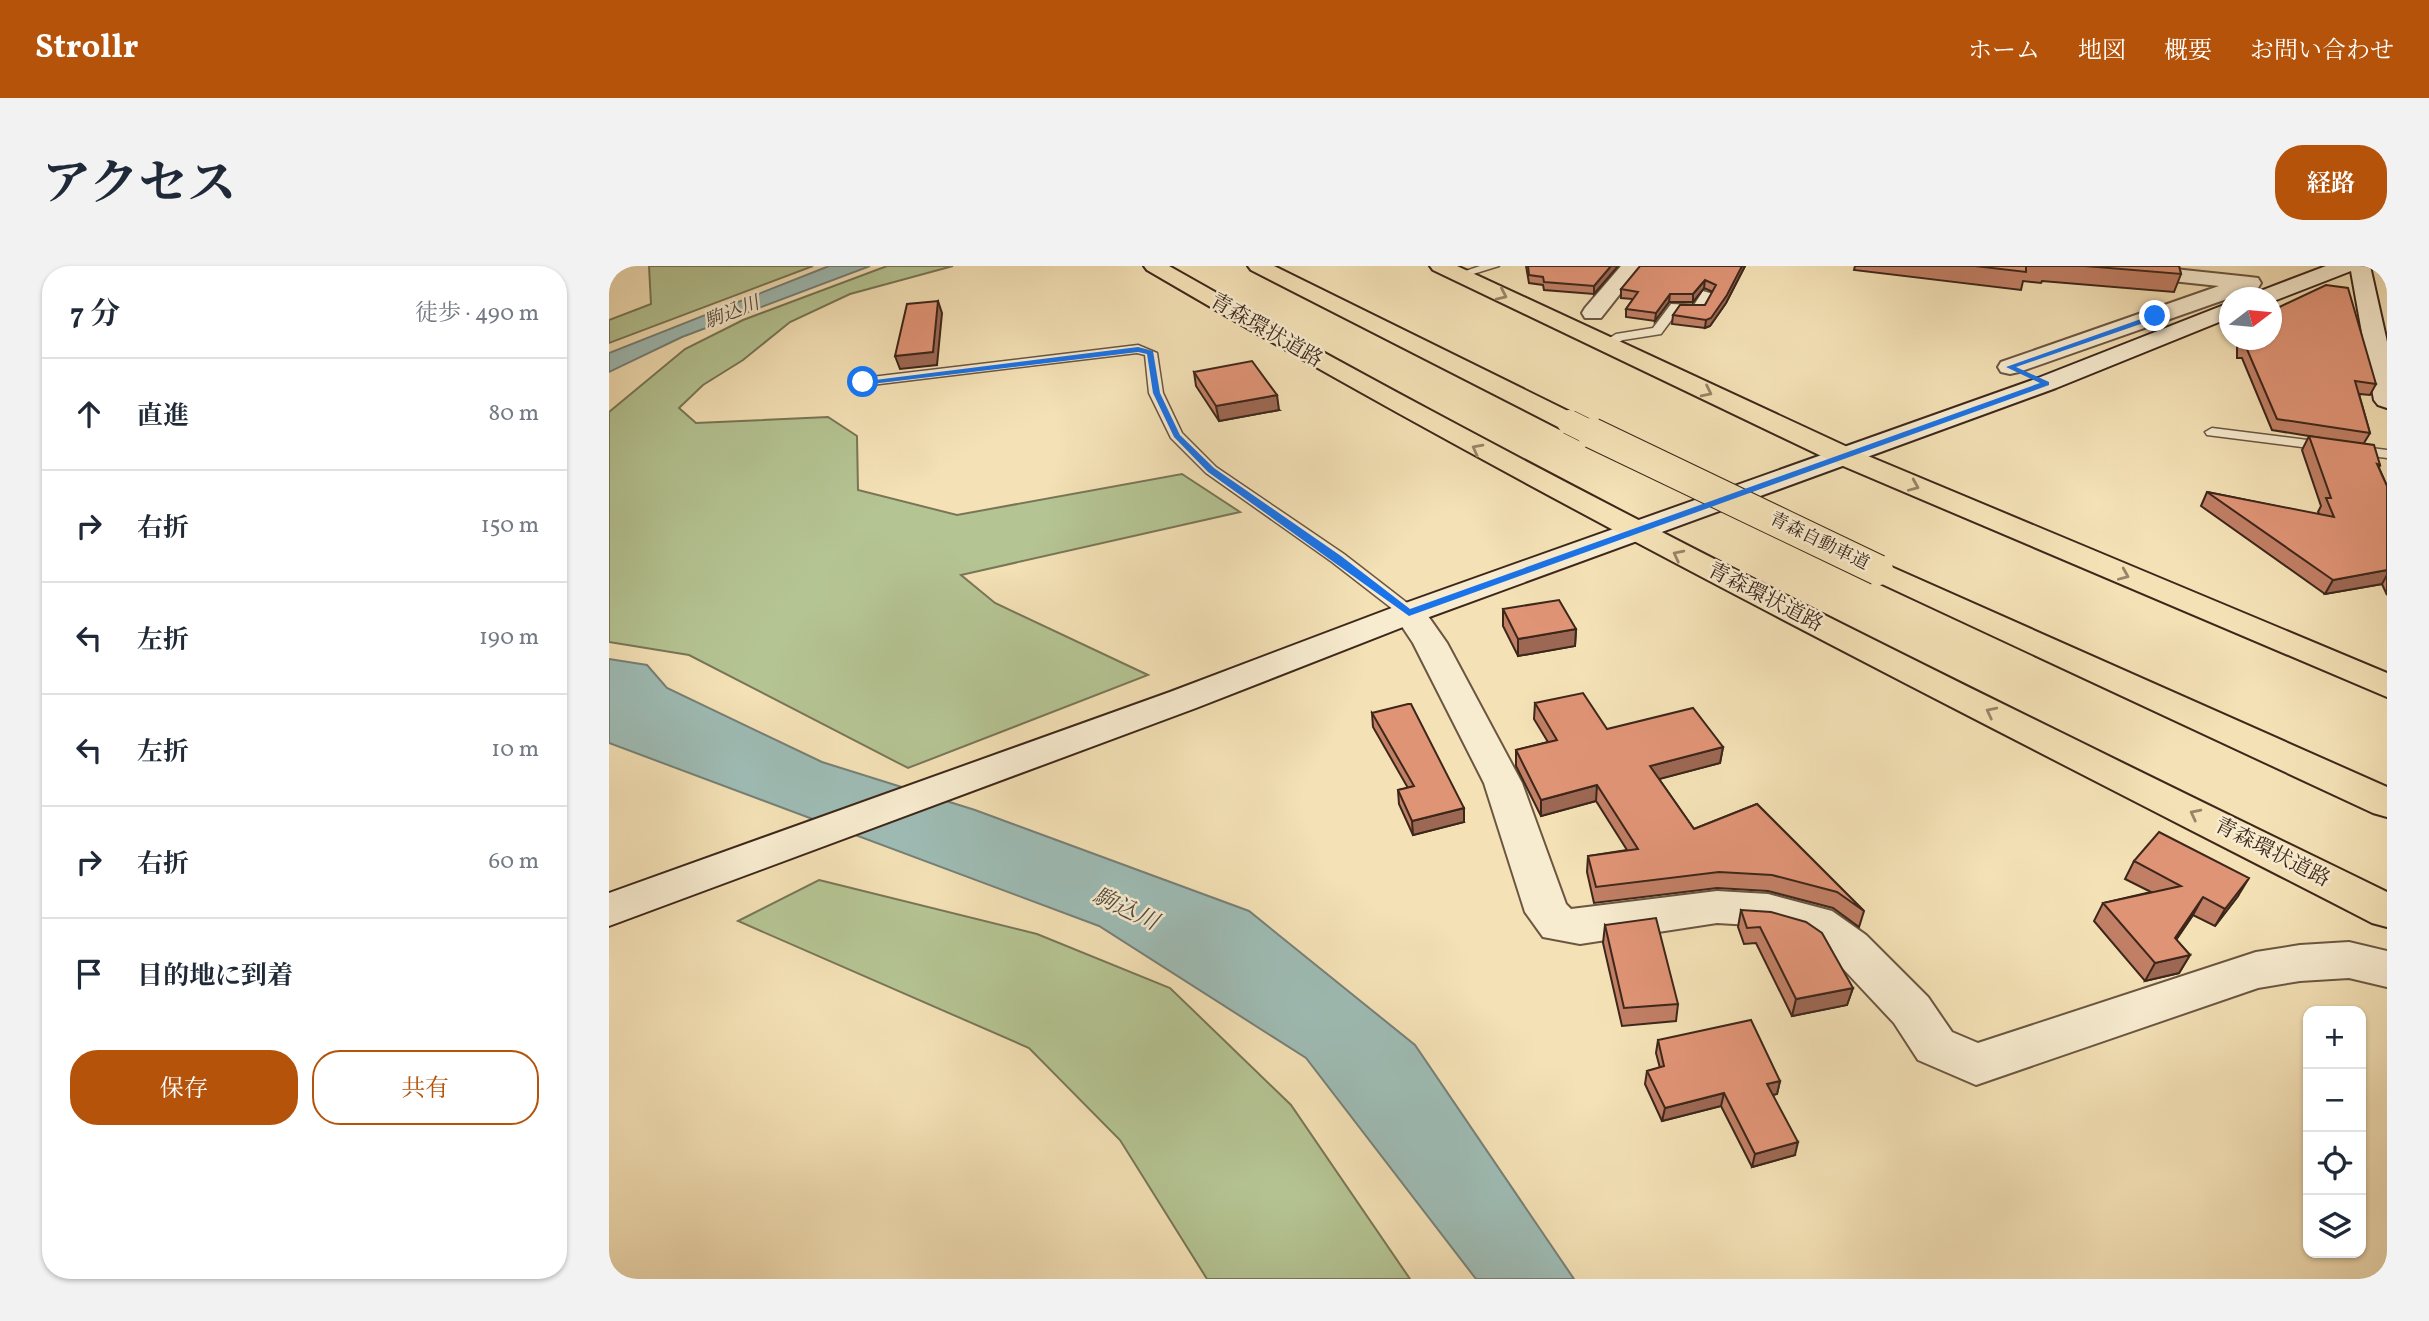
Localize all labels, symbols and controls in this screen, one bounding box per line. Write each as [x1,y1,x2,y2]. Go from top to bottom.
text: Strollr [35,26,138,72]
text: ホーム [1968,35,2040,69]
text: 地図 [2078,35,2126,69]
text: 概要 [2164,35,2212,69]
text: お問い合わせ [2250,35,2394,69]
button: 経路 [2275,145,2387,220]
text: アクセス [42,152,237,221]
street label: 青森環状道路 [1204,287,1328,375]
one-way arrow [1494,287,1507,301]
north arrow [2219,287,2282,350]
water label: 駒込川 [701,290,765,335]
text: 7 分 [70,294,120,336]
text: 徒歩 · 490 m [415,298,539,330]
route end [2139,300,2170,331]
route start [847,366,878,397]
one-way arrow [1700,384,1712,398]
icon: ahead [70,395,108,433]
text: 80 m [489,398,539,430]
text: 直進 [137,399,189,435]
one-way arrow [1472,444,1484,457]
one-way arrow [1907,478,1920,492]
icon: right [70,507,108,545]
street label: 青森自動車道 [1765,507,1873,577]
text: 150 m [481,510,539,542]
text: 右折 [137,511,189,547]
one-way arrow [1673,549,1686,563]
street label: 青森環状道路 [1702,556,1828,640]
one-way arrow [2116,567,2129,581]
icon: left [70,619,108,657]
text: 190 m [479,622,539,654]
text: 左折 [137,623,189,659]
one-way arrow [1986,706,1998,720]
icon: left [70,731,108,769]
text: 10 m [491,734,539,766]
text: 左折 [137,735,189,771]
one-way arrow [2190,808,2202,822]
street label: 青森環状道路 [2209,811,2335,895]
icon: right [70,843,108,881]
text: 60 m [489,846,539,878]
text: 右折 [137,847,189,883]
water label: 駒込川 [1087,881,1166,940]
icon: arrive [70,955,108,993]
text: 目的地に到着 [137,959,293,995]
map controls [2303,1006,2366,1258]
button: + [2303,1006,2366,1069]
button: 保存 [70,1050,298,1125]
button: 共有 [312,1050,539,1125]
button: − [2303,1069,2366,1132]
button: locate [2303,1132,2366,1195]
button: layers [2303,1195,2366,1258]

